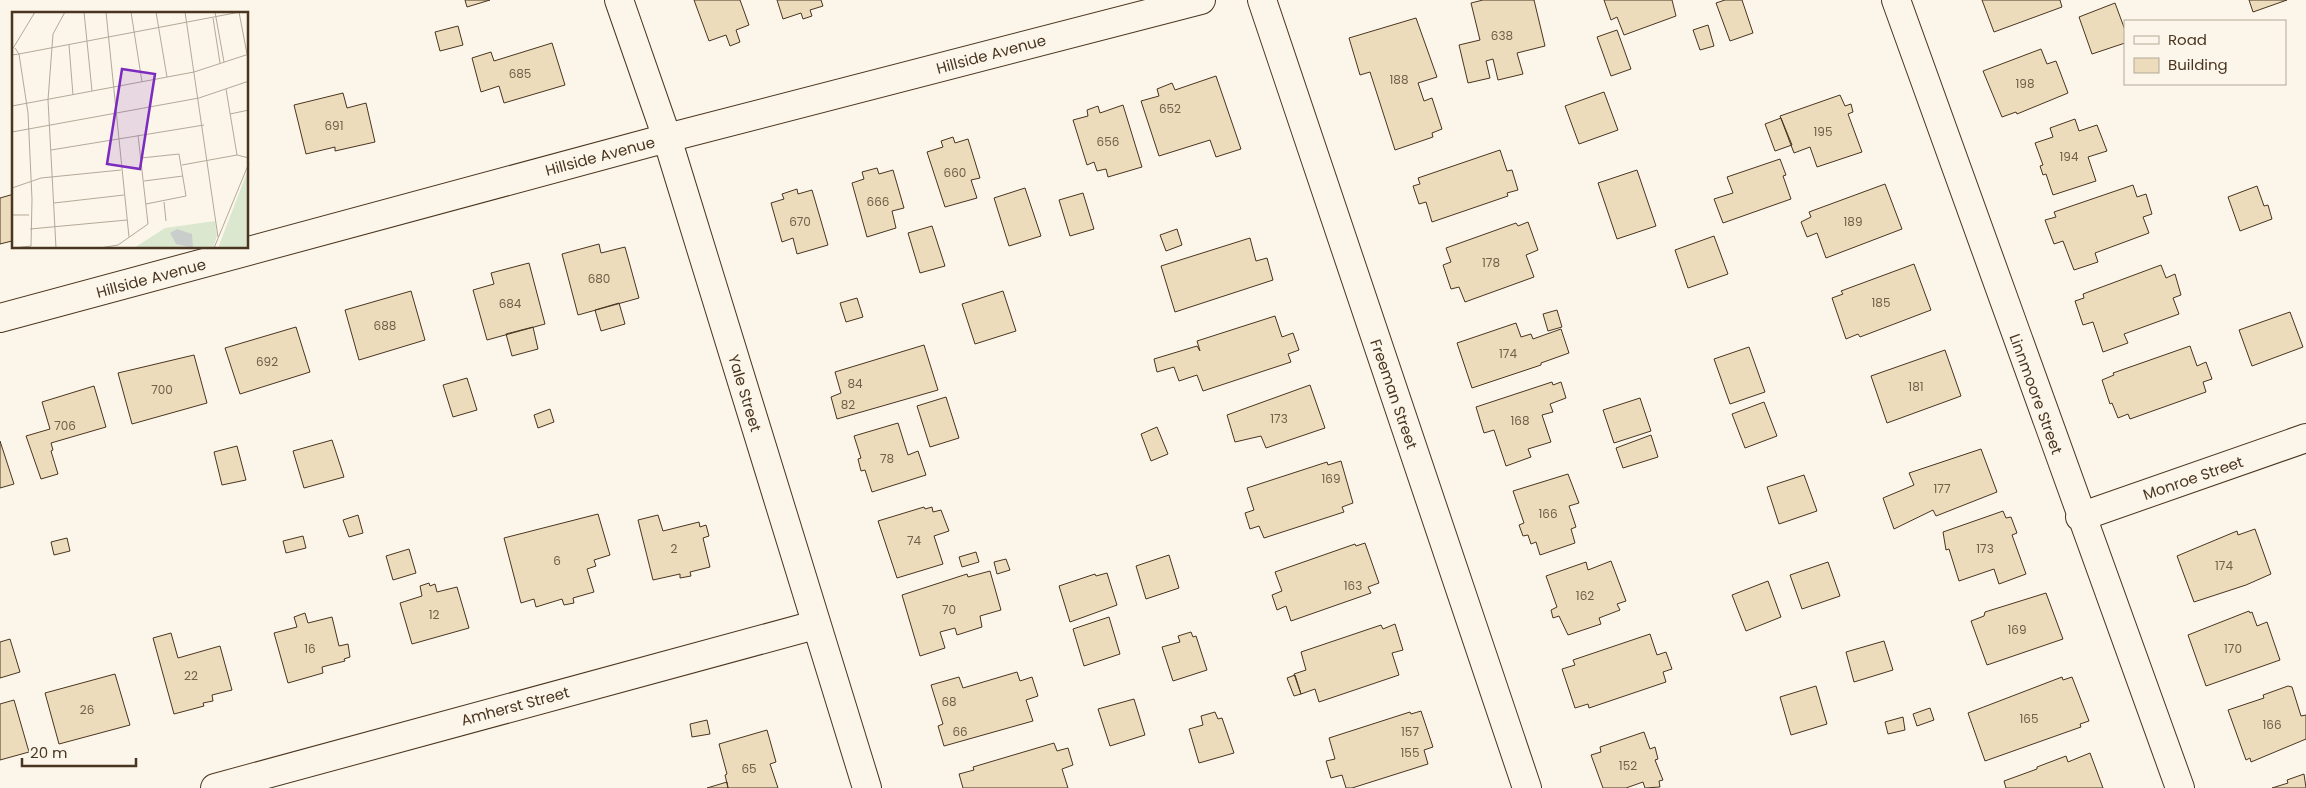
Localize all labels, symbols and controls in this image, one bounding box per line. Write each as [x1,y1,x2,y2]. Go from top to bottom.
inset map [12,12,249,249]
legend [2124,20,2286,85]
house number: 638 [1491,27,1513,44]
street label: Hillside Avenue [934,29,1048,79]
text: Road [2168,29,2207,50]
text: Building [2168,54,2228,75]
house number: 685 [509,65,531,82]
house number: 188 [1390,71,1408,88]
house number: 198 [2016,75,2034,92]
house number: 652 [1159,100,1181,117]
house number: 691 [324,117,344,134]
house number: 195 [1814,123,1832,140]
street label: Hillside Avenue [543,131,657,181]
house number: 656 [1097,133,1119,150]
house number: 194 [2060,148,2079,165]
house number: 660 [944,164,966,181]
house number: 666 [867,193,889,210]
house number: 670 [789,213,811,230]
house number: 189 [1844,213,1862,230]
street label: Hillside Avenue [94,253,208,303]
house number: 178 [1482,254,1500,271]
house number: 680 [588,270,610,287]
house number: 185 [1872,294,1890,311]
house number: 684 [499,295,522,312]
house number: 688 [374,317,396,334]
street label: Linnmoore Street [2004,331,2068,457]
street label: Freeman Street [1365,336,1423,452]
house number: 174 [1499,345,1517,362]
street label: Yale Street [723,352,767,434]
house number: 692 [256,353,278,370]
house number: 84 [847,375,863,392]
house number: 181 [1908,378,1924,395]
house number: 700 [151,381,173,398]
house number: 82 [841,396,855,413]
house number: 173 [1270,410,1288,427]
house number: 168 [1510,412,1530,429]
house number: 706 [54,417,76,434]
house number: 78 [880,450,894,467]
street label: Monroe Street [2140,451,2246,505]
house number: 169 [1321,470,1341,487]
house number: 177 [1934,480,1951,497]
house number: 166 [1538,505,1558,522]
house number: 74 [907,532,921,549]
house number: 2 [671,540,678,557]
house number: 173 [1976,540,1994,557]
house number: 6 [553,552,561,569]
house number: 174 [2215,557,2233,574]
house number: 163 [1344,577,1362,594]
house number: 162 [1576,587,1594,604]
house number: 70 [942,601,956,618]
house number: 12 [429,606,439,623]
house number: 169 [2007,621,2027,638]
house number: 16 [304,640,316,657]
house number: 170 [2224,640,2242,657]
house number: 22 [184,667,198,684]
street label: Amherst Street [459,681,571,731]
house number: 68 [941,693,957,710]
house number: 26 [80,701,94,718]
house number: 165 [2020,710,2039,727]
house number: 166 [2262,716,2282,733]
house number: 66 [952,723,968,740]
house number: 157 [1401,723,1419,740]
scale bar [22,736,136,768]
text: 20 m [30,742,68,763]
house number: 155 [1401,744,1419,761]
house number: 152 [1619,757,1637,774]
house number: 65 [741,760,757,777]

